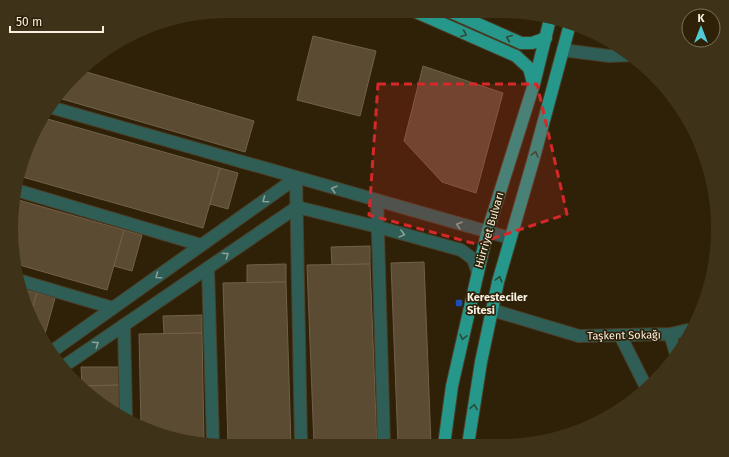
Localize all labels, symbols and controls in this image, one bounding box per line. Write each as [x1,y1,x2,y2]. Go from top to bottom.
scale bar [10,8,103,34]
north arrow [681,8,721,48]
text: K [698,12,706,25]
text: 50 m [16,15,42,29]
one-way arrow [461,29,468,37]
one-way arrow [505,34,512,42]
one-way arrow [530,151,539,158]
one-way arrow [331,185,338,194]
street label: Hürriyet Bulvarı [472,191,507,270]
one-way arrow [262,195,269,202]
one-way arrow [456,221,463,230]
one-way arrow [399,229,406,238]
one-way arrow [222,253,229,260]
one-way arrow [156,271,163,278]
one-way arrow [494,276,502,282]
place label: Keresteciler Sitesi [467,291,528,317]
marker: Keresteciler Sitesi [454,298,464,308]
street label: Taşkent Sokağı [587,328,661,343]
one-way arrow [460,334,468,340]
one-way arrow [92,341,99,349]
one-way arrow [469,404,478,410]

